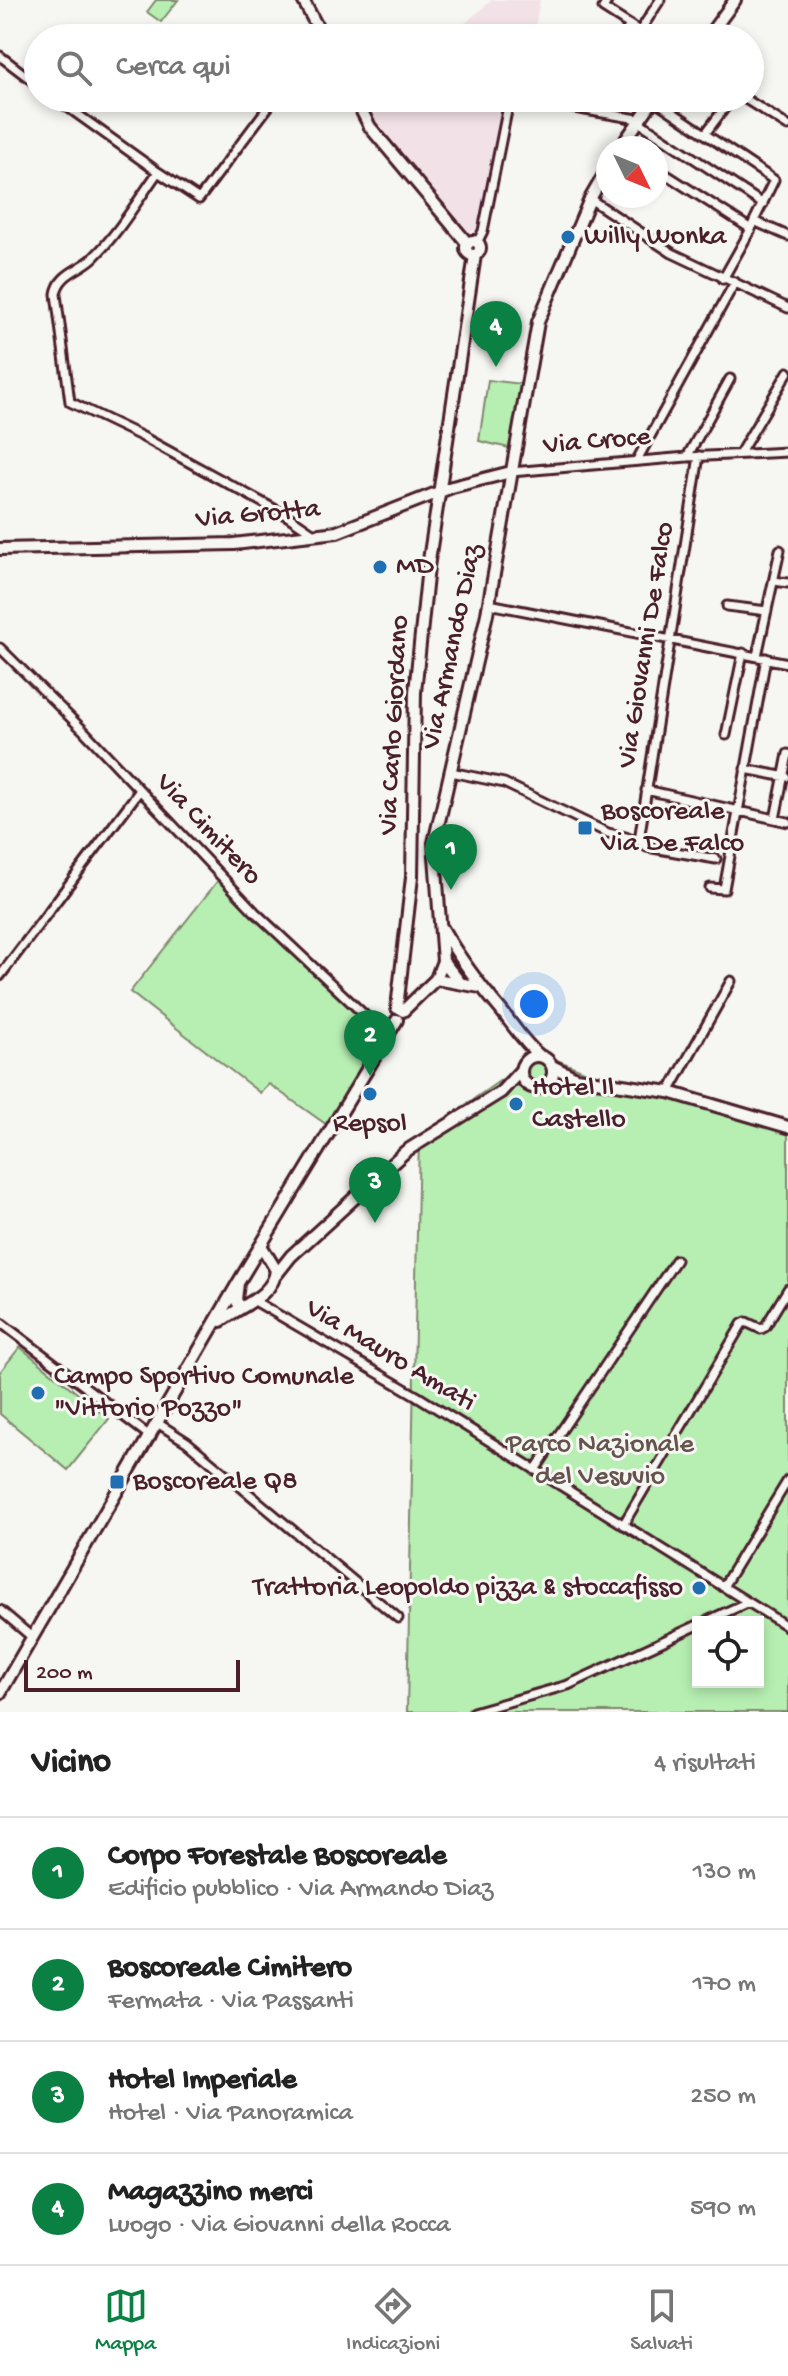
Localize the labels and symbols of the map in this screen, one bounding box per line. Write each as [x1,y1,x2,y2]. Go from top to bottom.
north arrow [596,136,668,208]
place label: Willy Wonka [584,221,728,254]
marker: Willy Wonka [559,228,577,246]
pin: 4 [470,301,522,367]
street label: Via Croce [541,421,652,463]
street label: Via Grotta [194,493,323,537]
street label: Via Giovanni De Falco [611,520,683,771]
street label: Via Armando Diaz [415,540,491,754]
place label: MD [396,551,434,584]
marker: MD [371,558,389,576]
street label: Via Carlo Giordano [373,614,417,837]
street label: Via Cimitero [147,766,268,893]
place label: Boscoreale Via De Falco [600,796,744,861]
marker: Boscoreale Via De Falco [576,819,594,837]
pin: 1 [425,824,477,890]
your location [514,984,554,1024]
pin: 2 [344,1010,396,1076]
place label: Hotel Il Castello [532,1072,626,1137]
marker: Repsol [361,1085,379,1103]
marker: Hotel Il Castello [507,1095,525,1113]
place label: Repsol [333,1108,407,1141]
pin: 3 [349,1157,401,1223]
street label: Via Mauro Amati [298,1292,481,1420]
place label: Campo Sportivo Comunale "Vittorio Pozzo" [54,1361,355,1426]
marker: Campo Sportivo Comunale "Vittorio Pozzo" [29,1384,47,1402]
park label: Parco Nazionale del Vesuvio [505,1429,694,1494]
place label: Boscoreale Q8 [132,1466,298,1499]
marker: Boscoreale Q8 [108,1473,126,1491]
place label: Trattoria Leopoldo pizza & stoccafisso [251,1572,683,1605]
marker: Trattoria Leopoldo pizza & stoccafisso [690,1579,708,1597]
scale bar [24,1656,240,1692]

